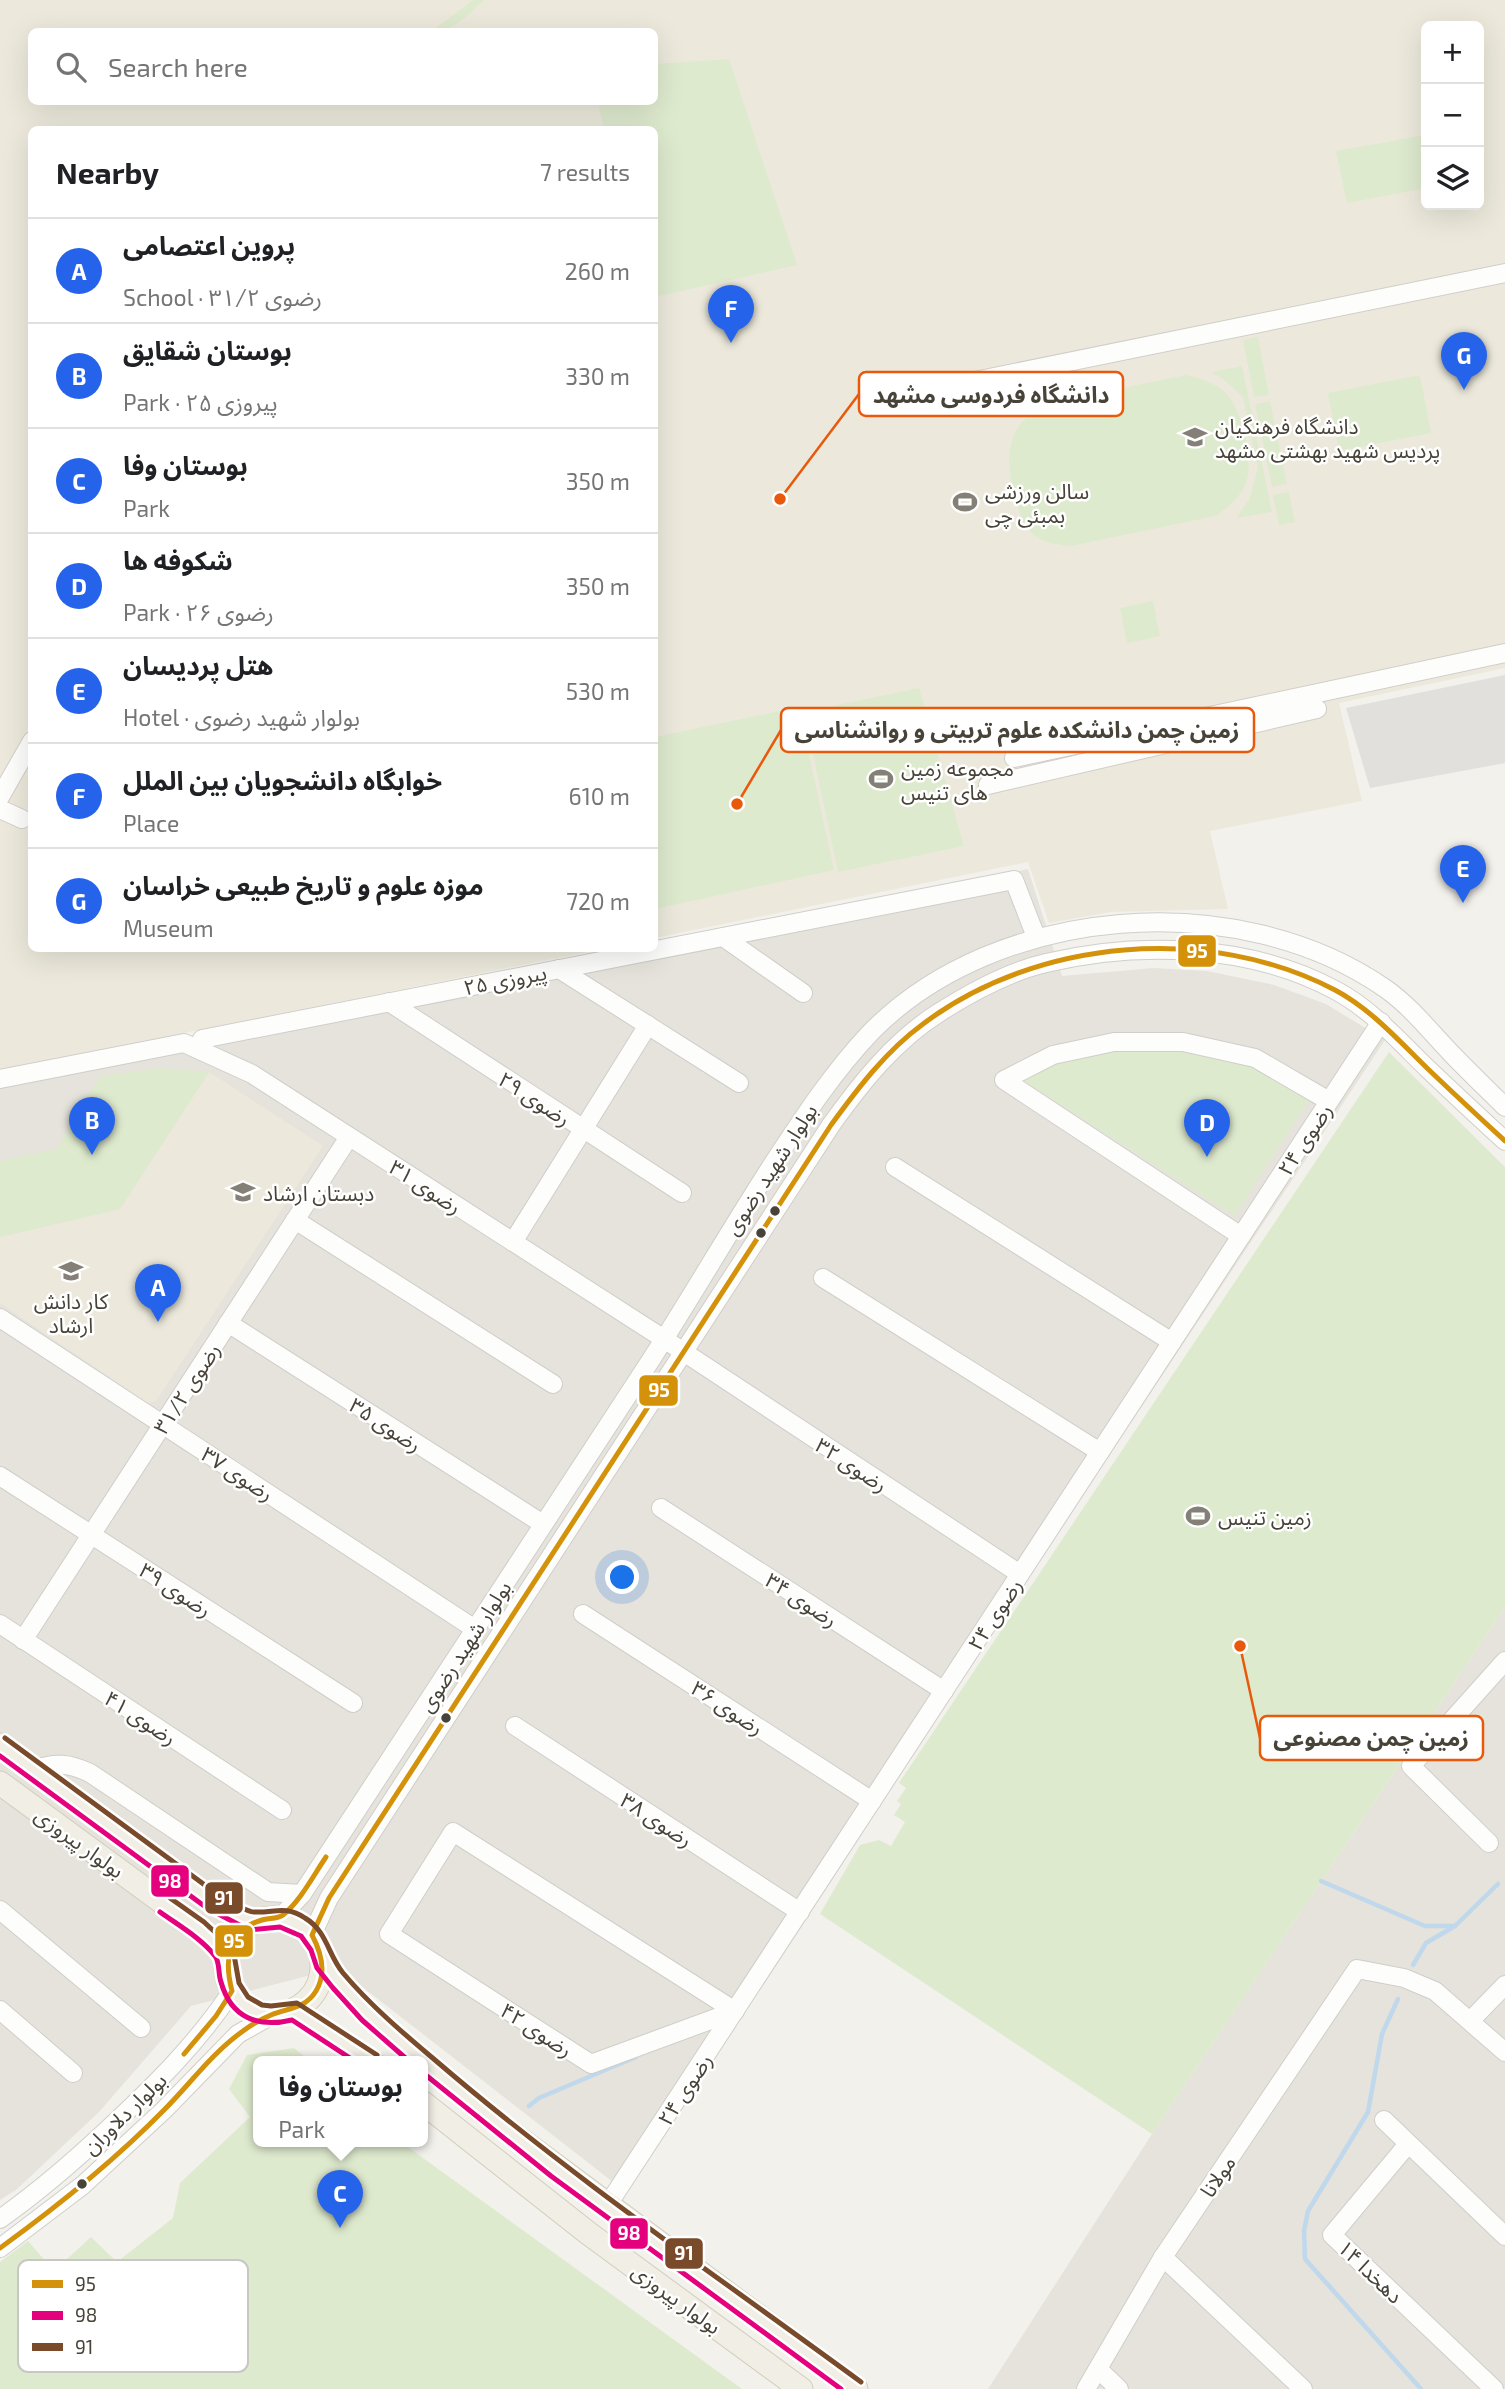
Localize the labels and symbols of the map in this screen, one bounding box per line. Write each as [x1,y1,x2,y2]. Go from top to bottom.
pin: F [708,285,754,343]
pin: G [1441,332,1487,390]
callout: دانشگاه فردوسی مشهد [859,372,1123,416]
text: دانشگاه فردوسی مشهد [873,380,1109,409]
place label: دانشگاه فرهنگیان پردیس شهید بهشتی مشهد [1215,413,1440,464]
school or university icon: دانشگاه فرهنگیان پردیس شهید بهشتی مشهد [1181,423,1209,451]
place label: سالن ورزشی بمبئی چی [985,478,1089,529]
sports icon: سالن ورزشی بمبئی چی [951,488,979,516]
callout: زمین چمن دانشکده علوم تربیتی و روانشناسی [781,708,1254,752]
text: زمین چمن دانشکده علوم تربیتی و روانشناسی [794,715,1240,748]
place label: مجموعه زمین های تنیس [901,755,1014,805]
sports icon: مجموعه زمین های تنیس [867,765,895,793]
pin: E [1440,845,1486,903]
line badge: 95 [1177,934,1217,968]
text: 95 [1186,939,1208,962]
street label: پیروزی ۲۵ [461,959,549,1001]
street label: رضوی ۲۹ [494,1066,576,1131]
pin: B [69,1097,115,1155]
street label: رضوی ۲۴ [1272,1098,1337,1180]
street label: بولوار شهید رضوی [718,1099,822,1240]
pin: D [1184,1099,1230,1157]
street label: رضوی ۳۱ [385,1154,467,1219]
school or university icon: دبستان ارشاد [229,1178,257,1206]
place label: دبستان ارشاد [263,1180,374,1206]
unlabelled marker [768,1204,782,1218]
unlabelled marker [754,1226,768,1240]
school or university icon: کار دانش ارشاد [57,1257,85,1285]
pin: A [135,1264,181,1322]
place label: کار دانش ارشاد [34,1288,109,1338]
street label: رضوی ۳۱/۲ [147,1338,226,1439]
line badge: 95 [638,1374,679,1407]
text: 95 [648,1378,670,1401]
street label: رضوی ۳۵ [345,1392,427,1457]
street label: رضوی ۳۲ [811,1432,893,1497]
street label: رضوی ۳۷ [197,1441,279,1506]
sports icon: زمین تنیس [1184,1502,1212,1530]
place label: زمین تنیس [1218,1504,1312,1530]
street label: رضوی ۳۹ [135,1557,217,1622]
your location [605,1560,639,1594]
street label: رضوی ۳۴ [761,1567,843,1632]
street label: رضوی ۲۴ [962,1573,1027,1655]
street label: بولوار شهید رضوی [412,1576,516,1717]
street label: رضوی ۳۶ [687,1675,769,1740]
street label: رضوی ۴۱ [100,1685,182,1750]
unlabelled marker [439,1711,453,1725]
callout: زمین چمن مصنوعی [1260,1716,1483,1760]
text: زمین چمن مصنوعی [1273,1723,1469,1754]
street label: رضوی ۳۸ [616,1787,698,1852]
street label: بولوار پیروزی [29,1801,129,1884]
line badge: 98 [150,1864,190,1898]
text: 98 [158,1869,182,1892]
line badge: 91 [204,1881,244,1915]
text: 91 [214,1886,234,1909]
line badge: 95 [214,1924,254,1958]
text: 95 [223,1929,245,1952]
street label: رضوی ۴۲ [496,1997,578,2062]
street label: رضوی ۲۴ [652,2048,717,2130]
street label: بولوار دلاوران [77,2067,172,2160]
street label: مولانا [1194,2150,1241,2202]
pin: C [317,2170,363,2228]
unlabelled marker [75,2177,89,2191]
line badge: 98 [609,2217,649,2250]
text: 98 [617,2221,641,2244]
street label: دهخدا ۱۴ [1333,2234,1409,2308]
line badge: 91 [664,2237,704,2270]
text: 91 [674,2241,694,2264]
street label: بولوار پیروزی [626,2257,726,2340]
legend [18,2260,248,2372]
text: 95 [75,2272,96,2295]
text: 98 [75,2303,97,2326]
text: 91 [75,2335,93,2358]

